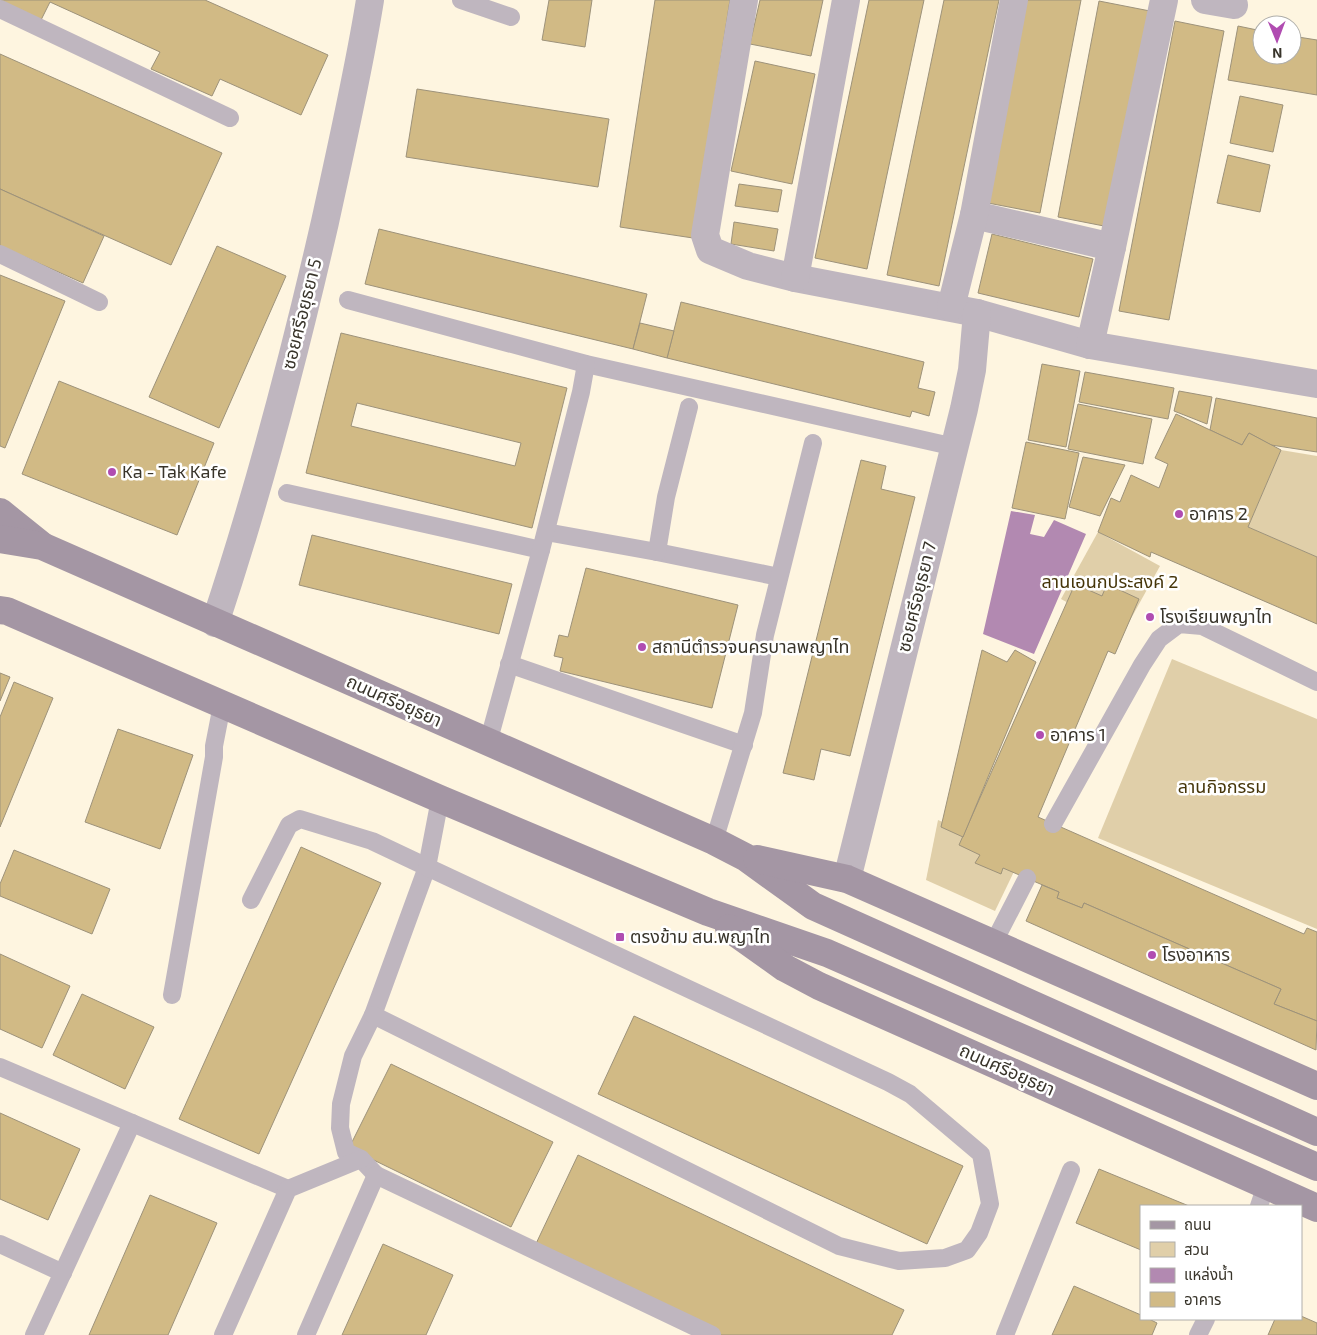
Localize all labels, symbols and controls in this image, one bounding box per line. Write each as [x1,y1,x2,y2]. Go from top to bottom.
north arrow [1252,15,1302,65]
text: N [1272,45,1282,62]
street label: ซอยศรีอยุธยา 5 [277,256,326,372]
place label: Ka - Tak Kafe [122,460,227,482]
marker: Ka - Tak Kafe [106,466,118,478]
place label: อาคาร 2 [1189,502,1248,524]
marker: อาคาร 2 [1173,508,1185,520]
street label: ซอยศรีอยุธยา 7 [892,539,941,655]
park label: ลานเอนกประสงค์ 2 [1042,570,1178,592]
place label: โรงเรียนพญาไท [1160,605,1272,627]
marker: โรงเรียนพญาไท [1144,611,1156,623]
place label: สถานีตำรวจนครบาลพญาไท [652,635,849,657]
marker: สถานีตำรวจนครบาลพญาไท [636,641,648,653]
street label: ถนนศรีอยุธยา [343,669,445,732]
place label: อาคาร 1 [1050,723,1106,745]
marker: อาคาร 1 [1034,729,1046,741]
park label: ลานกิจกรรม [1178,775,1266,797]
place label: ตรงข้าม สน.พญาไท [630,925,770,947]
marker: ตรงข้าม สน.พญาไท [614,931,626,943]
place label: โรงอาหาร [1162,943,1230,965]
marker: โรงอาหาร [1146,949,1158,961]
street label: ถนนศรีอยุธยา [956,1038,1058,1101]
legend [1140,1205,1302,1320]
text: ถนน [1184,1215,1211,1233]
text: สวน [1184,1240,1209,1258]
text: แหล่งน้ำ [1184,1264,1233,1283]
text: อาคาร [1184,1290,1221,1308]

